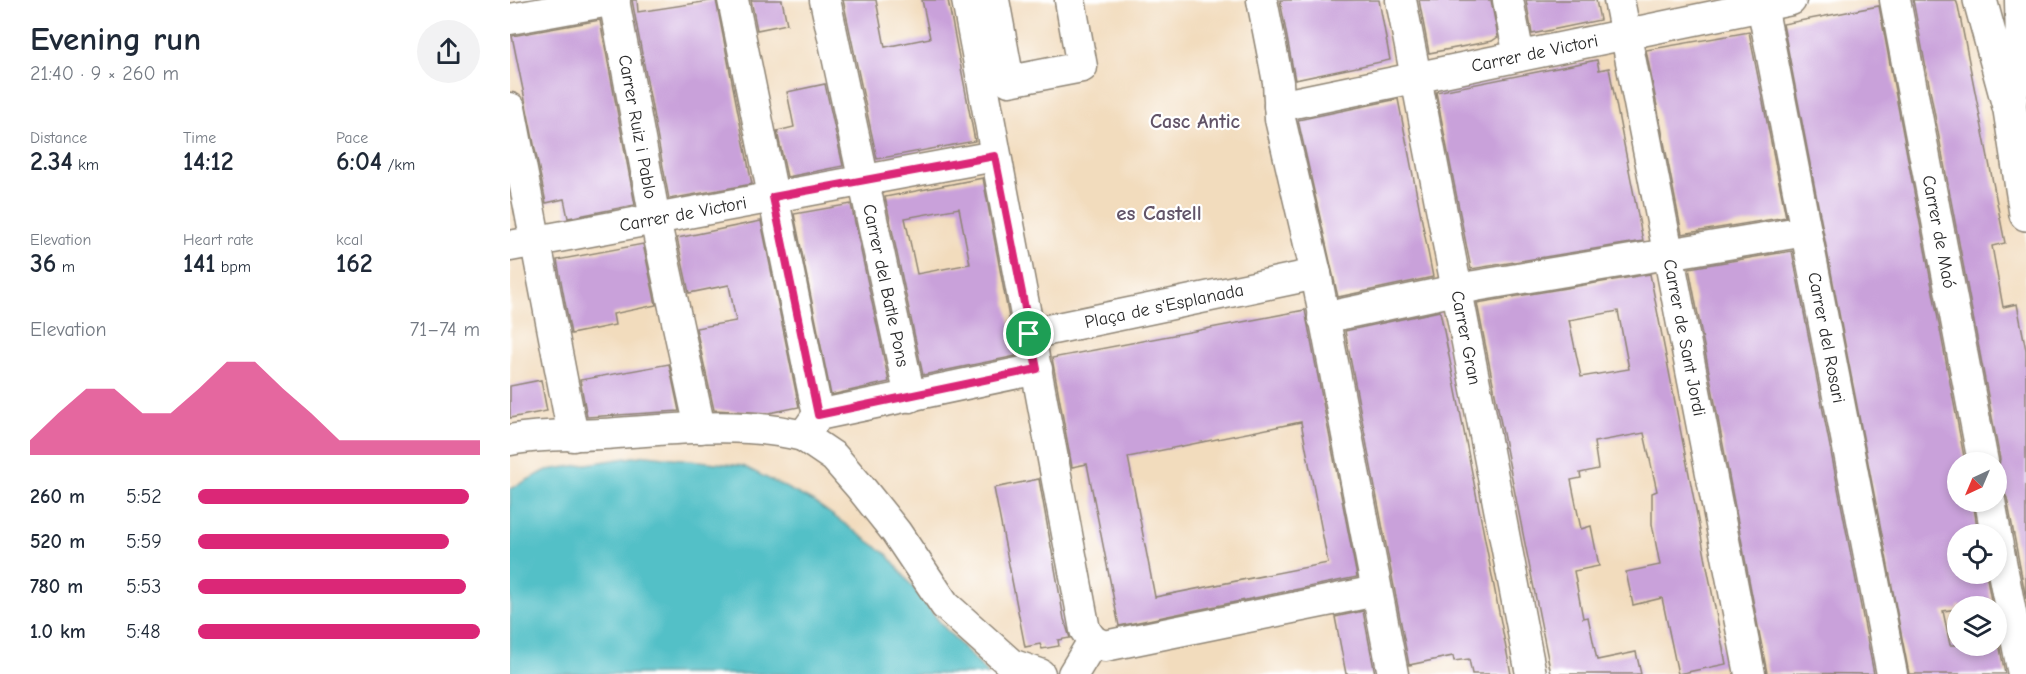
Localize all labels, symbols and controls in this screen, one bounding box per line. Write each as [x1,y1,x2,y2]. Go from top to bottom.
text: Evening run [30,20,201,58]
button: share [417,20,480,83]
street label: Carrer de Victori [1469,30,1600,77]
street label: Carrer Ruiz i Pablo [613,53,661,201]
text: 21:40 · 9 × 260 m [30,62,179,85]
district label: Casc Antic [1150,110,1241,133]
text: Distance [30,129,87,147]
text: Time [183,129,216,147]
text: Pace [336,129,368,147]
text: 2.34 [30,147,73,177]
text: 14:12 [183,147,234,177]
text: 6:04 [336,147,382,177]
text: km [73,156,99,174]
text: /km [382,156,415,174]
street label: Carrer de Maó [1918,173,1960,290]
street label: Carrer de Victori [618,192,748,236]
district label: es Castell [1116,201,1202,225]
street label: Carrer del Batle Pons [858,202,913,369]
text: Elevation [30,231,91,249]
text: Heart rate [183,231,254,249]
text: kcal [336,231,363,249]
text: 36 [30,249,56,279]
text: 141 [183,249,215,279]
text: 162 [336,249,373,279]
street label: Carrer de Sant Jordi [1659,257,1710,418]
text: m [56,258,75,276]
text: bpm [215,258,251,276]
street label: Carrer del Rosari [1803,271,1849,405]
street label: Plaça de s'Esplanada [1083,279,1246,333]
street label: Carrer Gran [1446,289,1485,387]
pin [1003,308,1054,359]
icon: arrive [1012,317,1045,350]
text: Elevation [30,318,107,341]
text: 71–74 m [410,318,480,341]
north arrow [1947,452,2007,512]
map controls [1947,452,2007,656]
text: 260 m [30,485,85,508]
text: 5:52 [126,485,162,508]
button: locate [1947,524,2007,584]
text: 520 m [30,530,85,553]
text: 5:59 [126,530,162,553]
text: 780 m [30,575,83,598]
text: 5:53 [126,575,161,598]
button: layers [1947,596,2007,656]
text: 1.0 km [30,620,86,643]
text: 5:48 [126,620,160,643]

